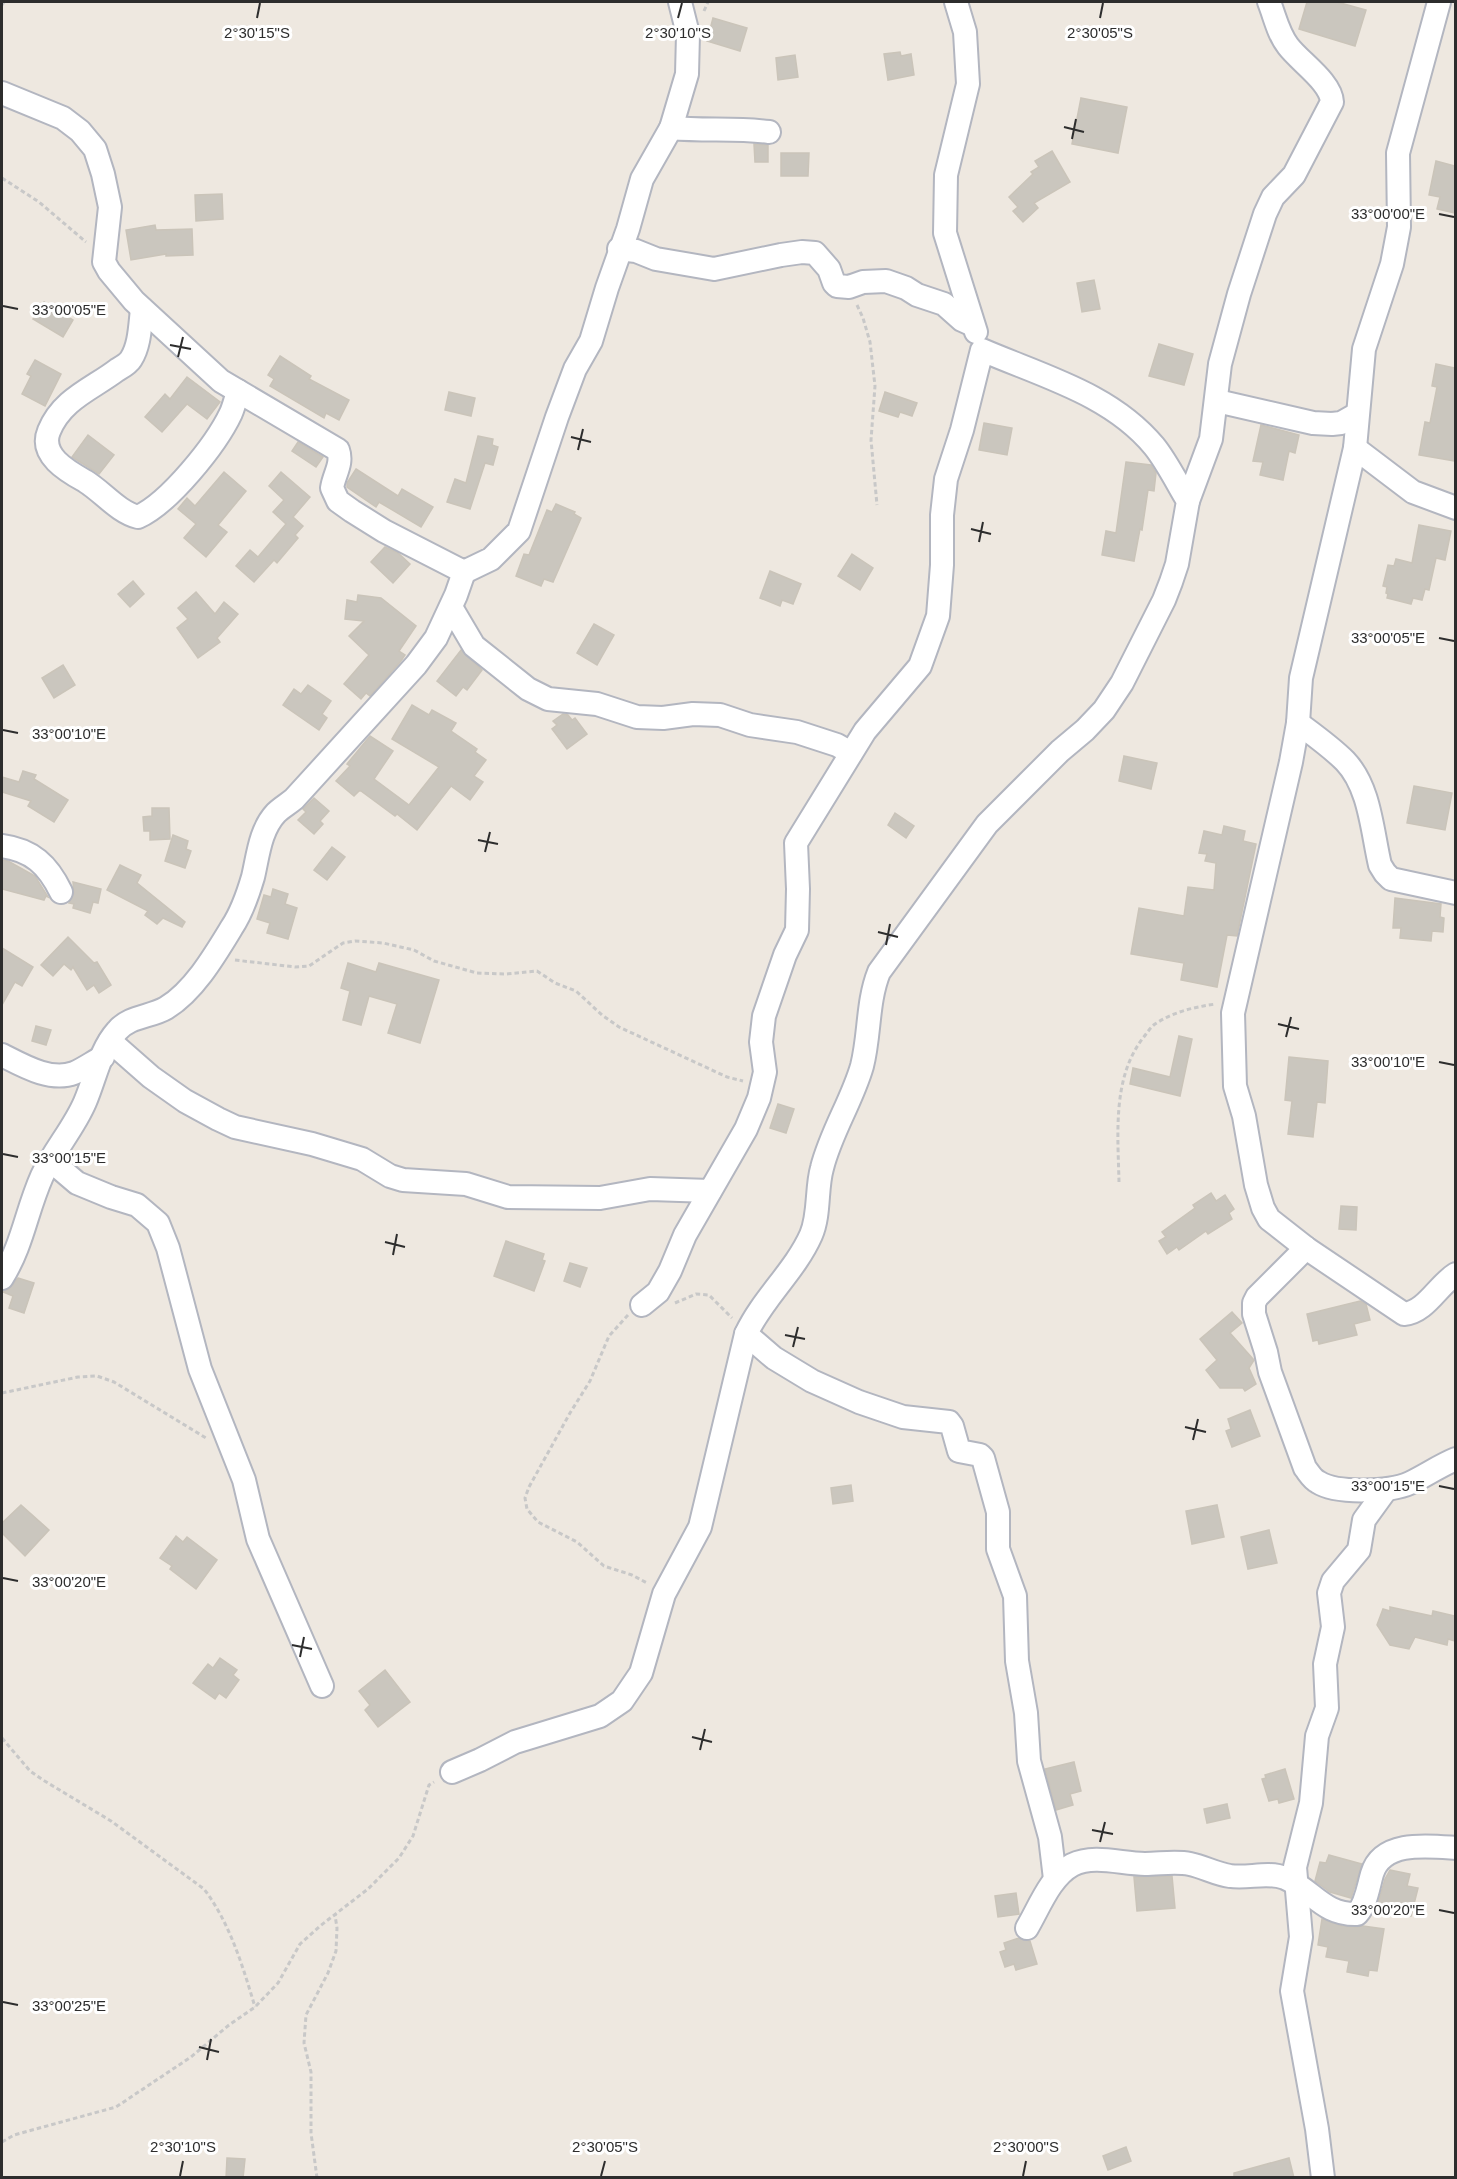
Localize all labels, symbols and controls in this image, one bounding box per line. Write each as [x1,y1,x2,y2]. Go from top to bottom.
text: 2°30'15"S [224,24,290,41]
text: 2°30'10"S [645,24,711,41]
text: 2°30'05"S [1067,24,1133,41]
text: 33°00'00"E [1351,205,1425,222]
text: 33°00'05"E [32,301,106,318]
text: 33°00'05"E [1351,629,1425,646]
text: 33°00'10"E [32,725,106,742]
text: 33°00'10"E [1351,1053,1425,1070]
text: 33°00'15"E [32,1149,106,1166]
text: 33°00'15"E [1351,1477,1425,1494]
text: 33°00'20"E [32,1573,106,1590]
text: 33°00'20"E [1351,1901,1425,1918]
text: 33°00'25"E [32,1997,106,2014]
text: 2°30'10"S [150,2138,216,2155]
text: 2°30'05"S [572,2138,638,2155]
text: 2°30'00"S [993,2138,1059,2155]

